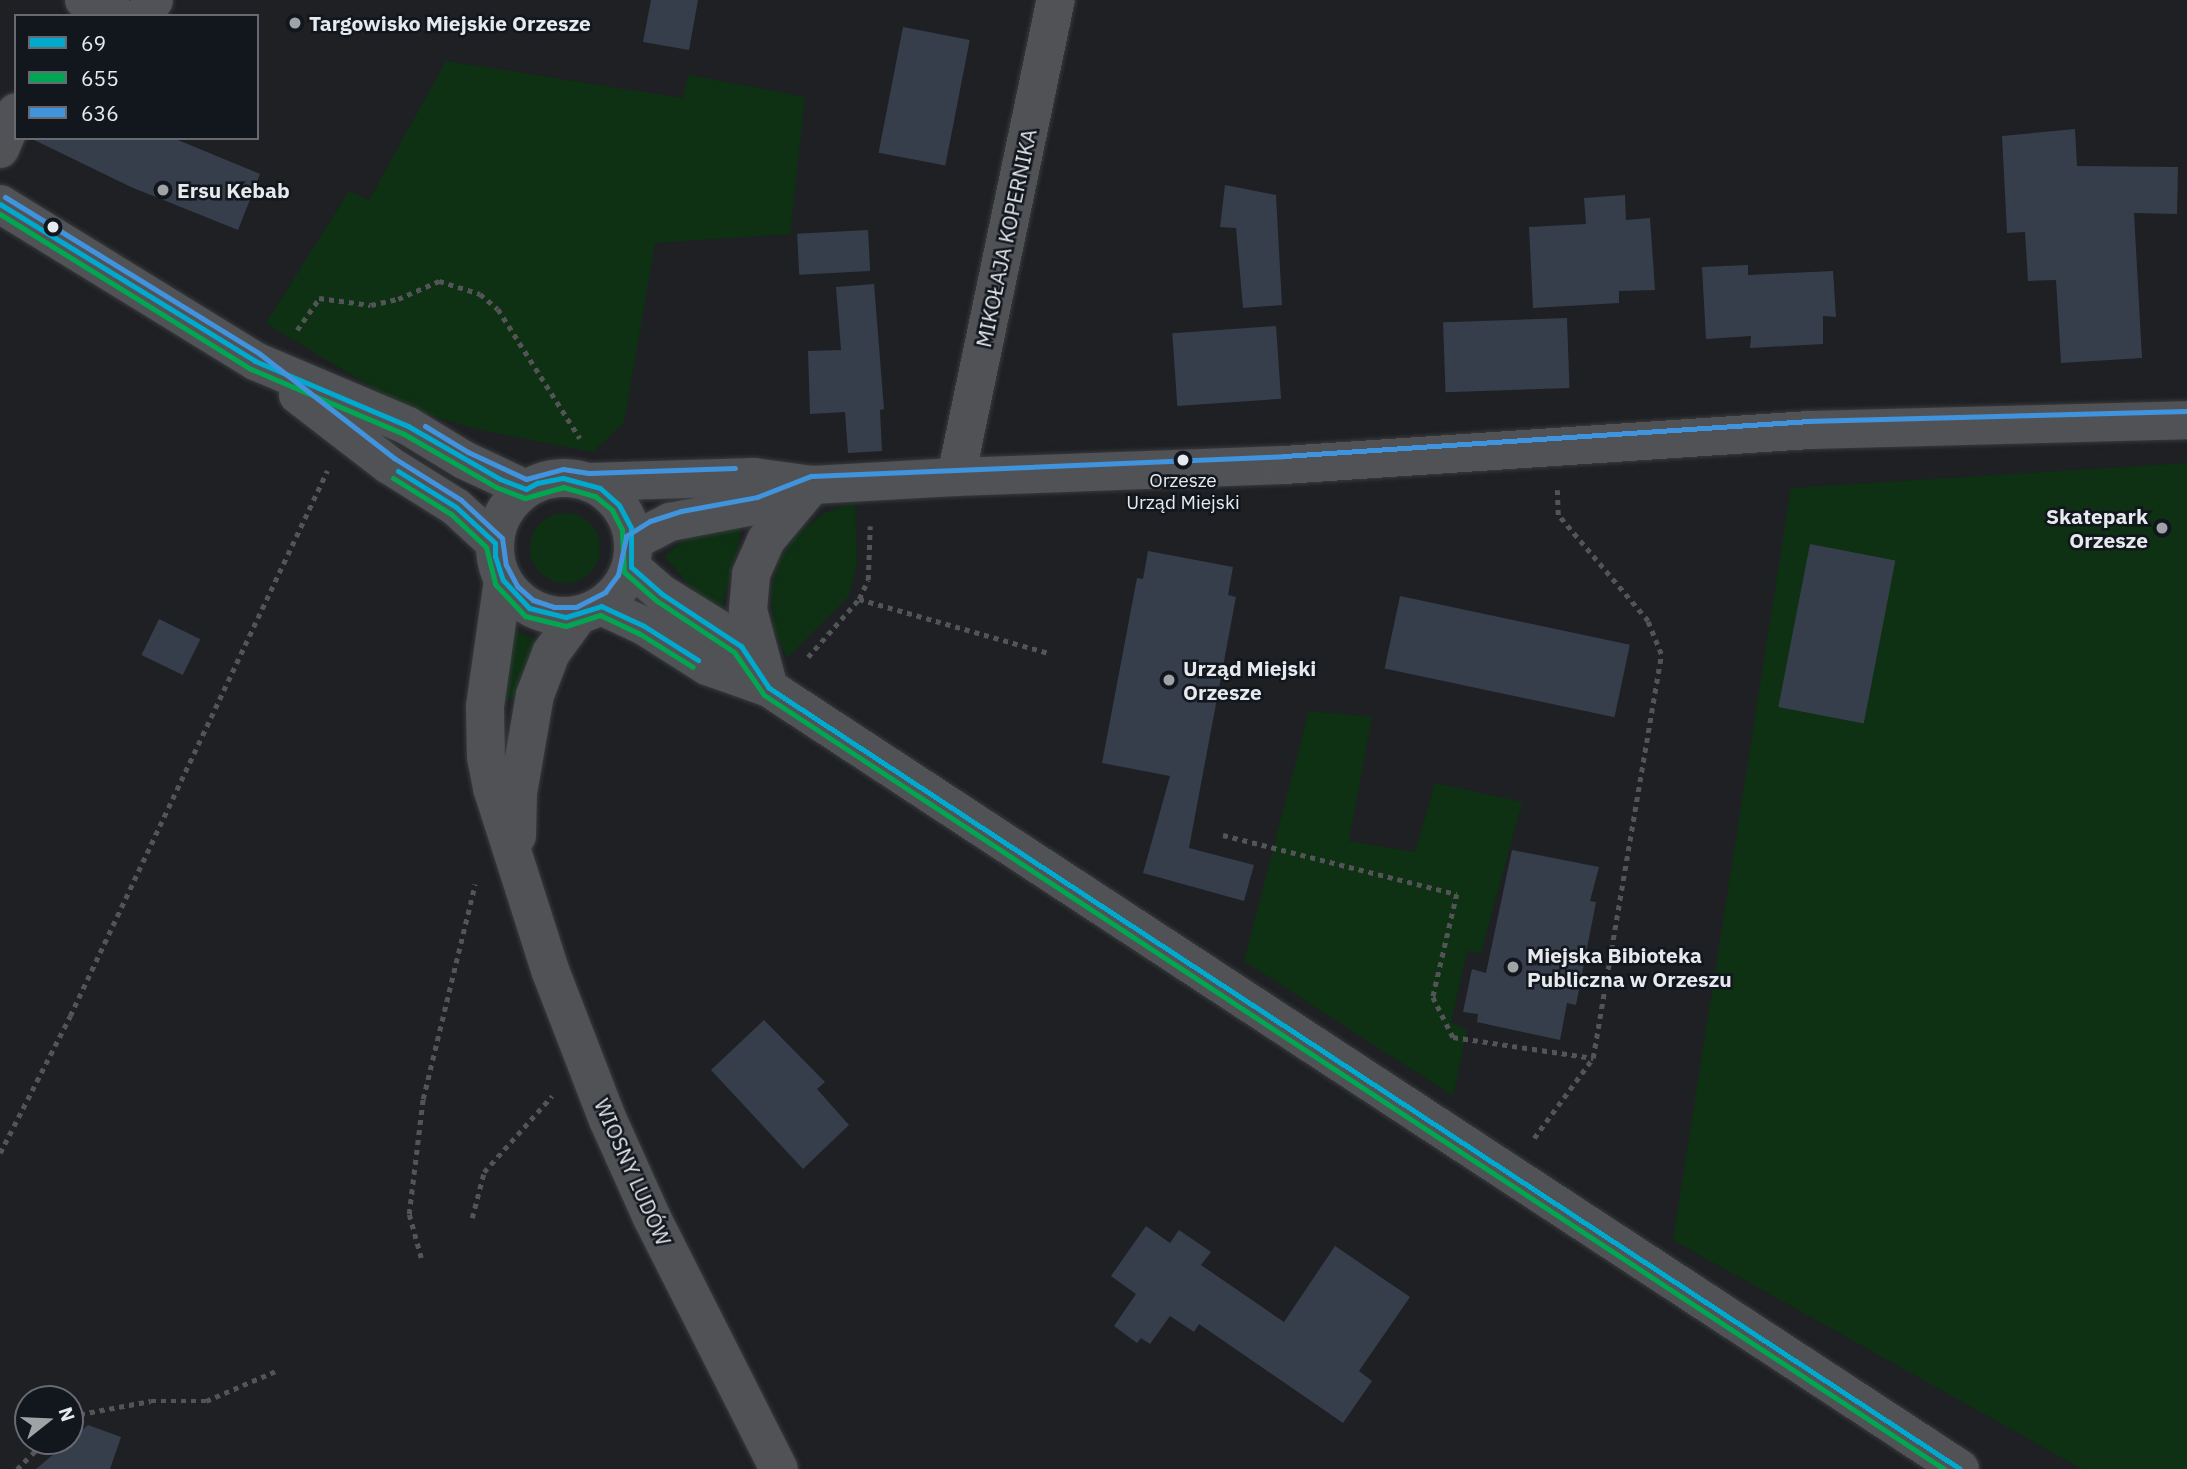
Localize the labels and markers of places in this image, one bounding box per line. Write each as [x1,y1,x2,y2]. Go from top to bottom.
place label: Targowisko Miejskie Orzesze [309,10,591,36]
marker: Targowisko Miejskie Orzesze [287,15,303,31]
place label: Ersu Kebab [177,177,290,203]
marker: Ersu Kebab [155,182,171,198]
unlabelled marker [46,220,60,234]
marker: Orzesze Urząd Miejski [1176,453,1190,467]
place label: Orzesze Urząd Miejski [1126,470,1240,514]
place label: Skatepark Orzesze [2046,503,2148,553]
marker: Skatepark Orzesze [2154,520,2170,536]
place label: Urząd Miejski Orzesze [1183,655,1316,705]
marker: Urząd Miejski Orzesze [1161,672,1177,688]
place label: Miejska Bibioteka Publiczna w Orzeszu [1527,942,1732,992]
marker: Miejska Bibioteka Publiczna w Orzeszu [1505,959,1521,975]

